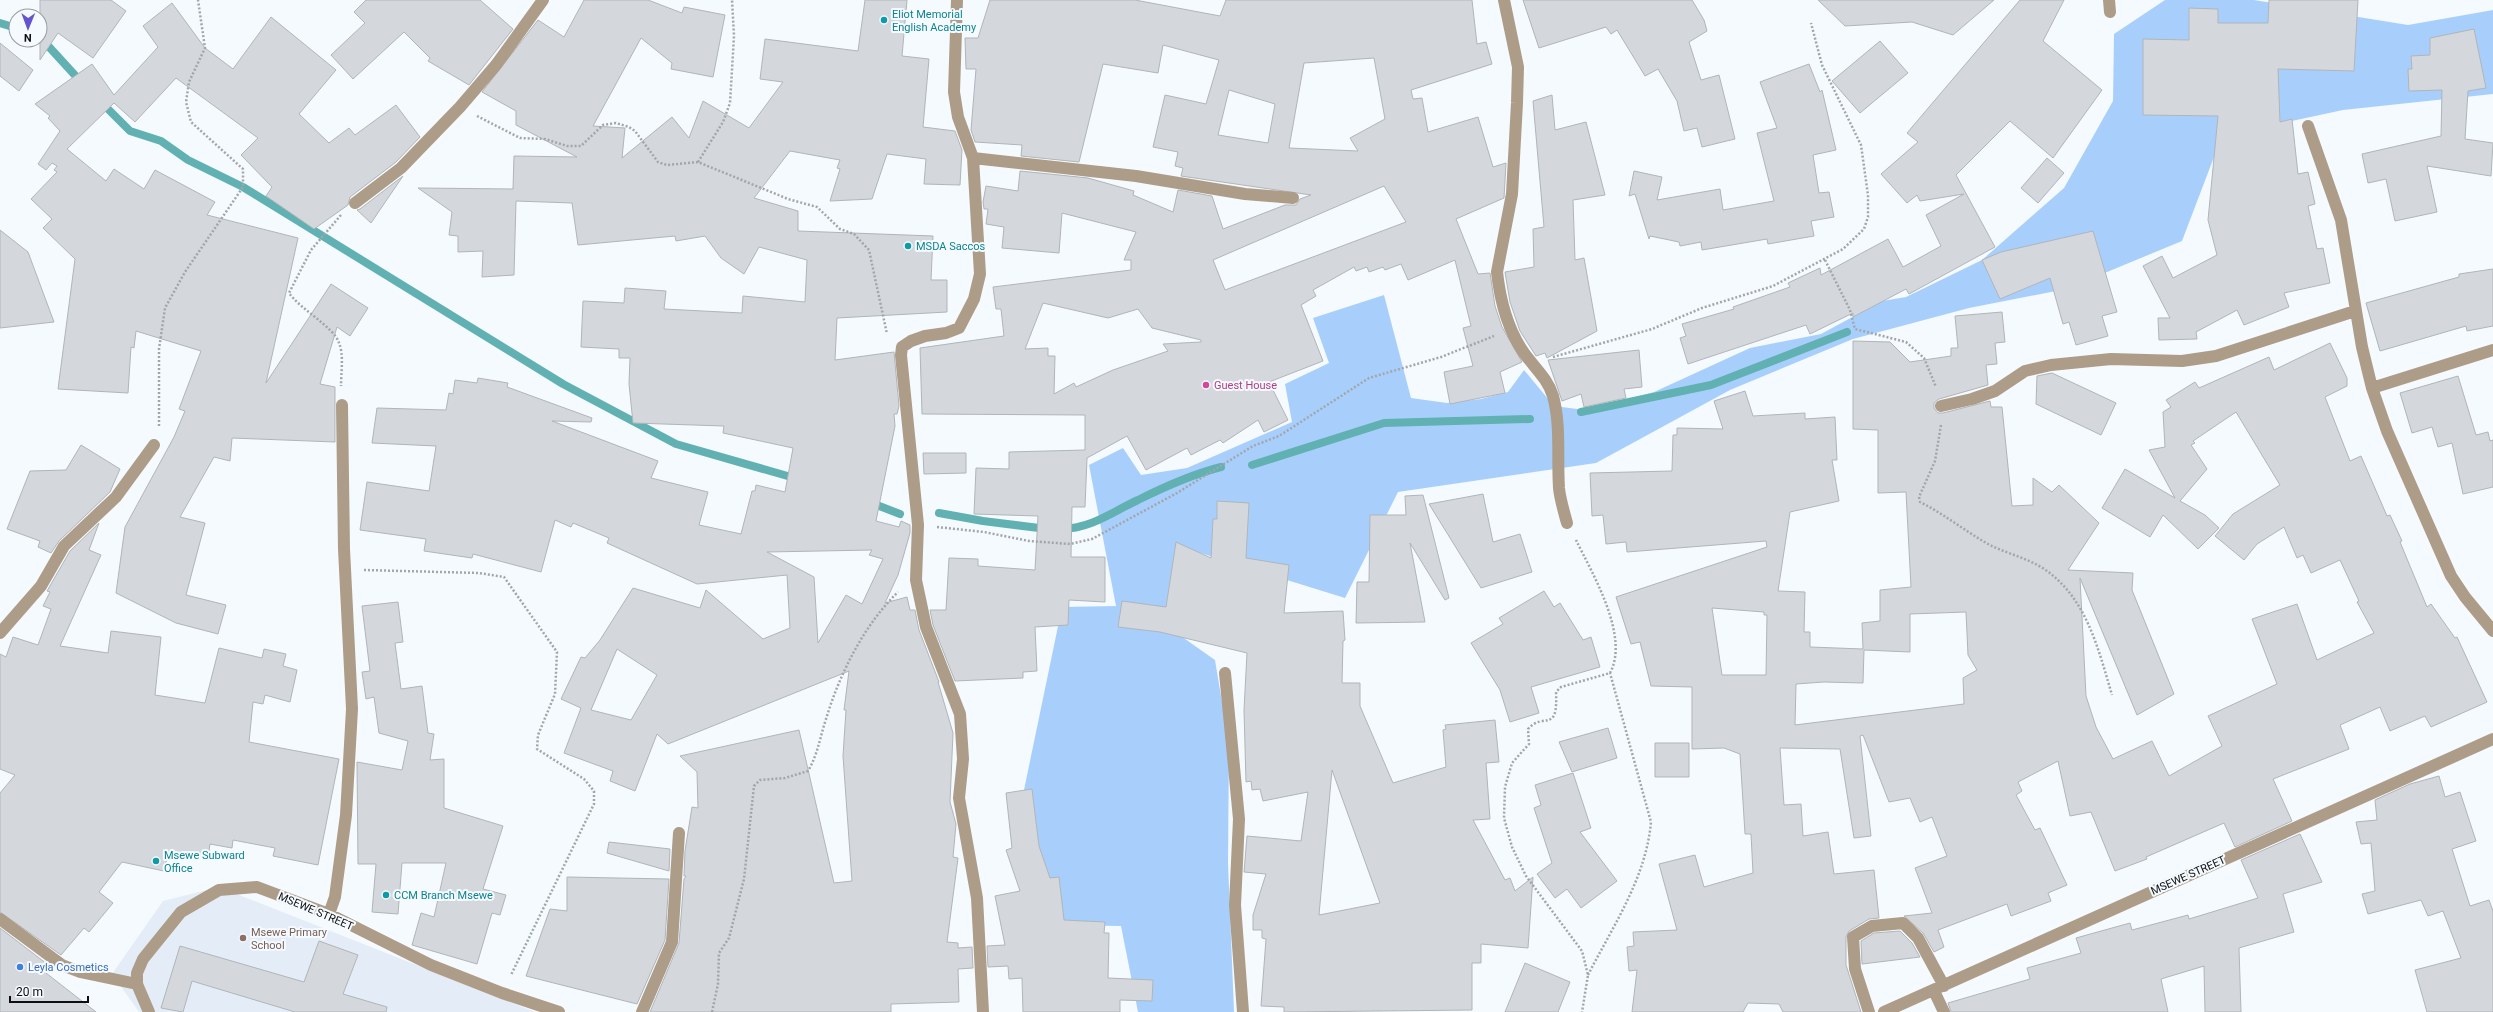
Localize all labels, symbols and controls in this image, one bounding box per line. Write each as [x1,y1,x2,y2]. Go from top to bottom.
north arrow [8,8,48,48]
place label: Eliot Memorial English Academy [892,8,977,34]
marker: Eliot Memorial English Academy [879,15,889,25]
text: N [24,31,32,44]
place label: MSDA Saccos [916,240,985,253]
marker: MSDA Saccos [903,241,913,251]
place label: Guest House [1214,379,1277,392]
marker: Guest House [1201,380,1211,390]
place label: Msewe Subward Office [164,849,245,875]
street label: MSEWE STREET [2149,853,2228,898]
marker: Msewe Subward Office [151,856,161,866]
place label: CCM Branch Msewe [394,889,493,902]
street label: MSEWE STREET [276,890,356,933]
marker: CCM Branch Msewe [381,890,391,900]
place label: Msewe Primary School [251,926,328,952]
marker: Msewe Primary School [238,933,248,943]
place label: Leyla Cosmetics [28,961,109,974]
marker: Leyla Cosmetics [15,962,25,972]
scale bar [10,978,88,1004]
text: 20 m [16,985,43,999]

